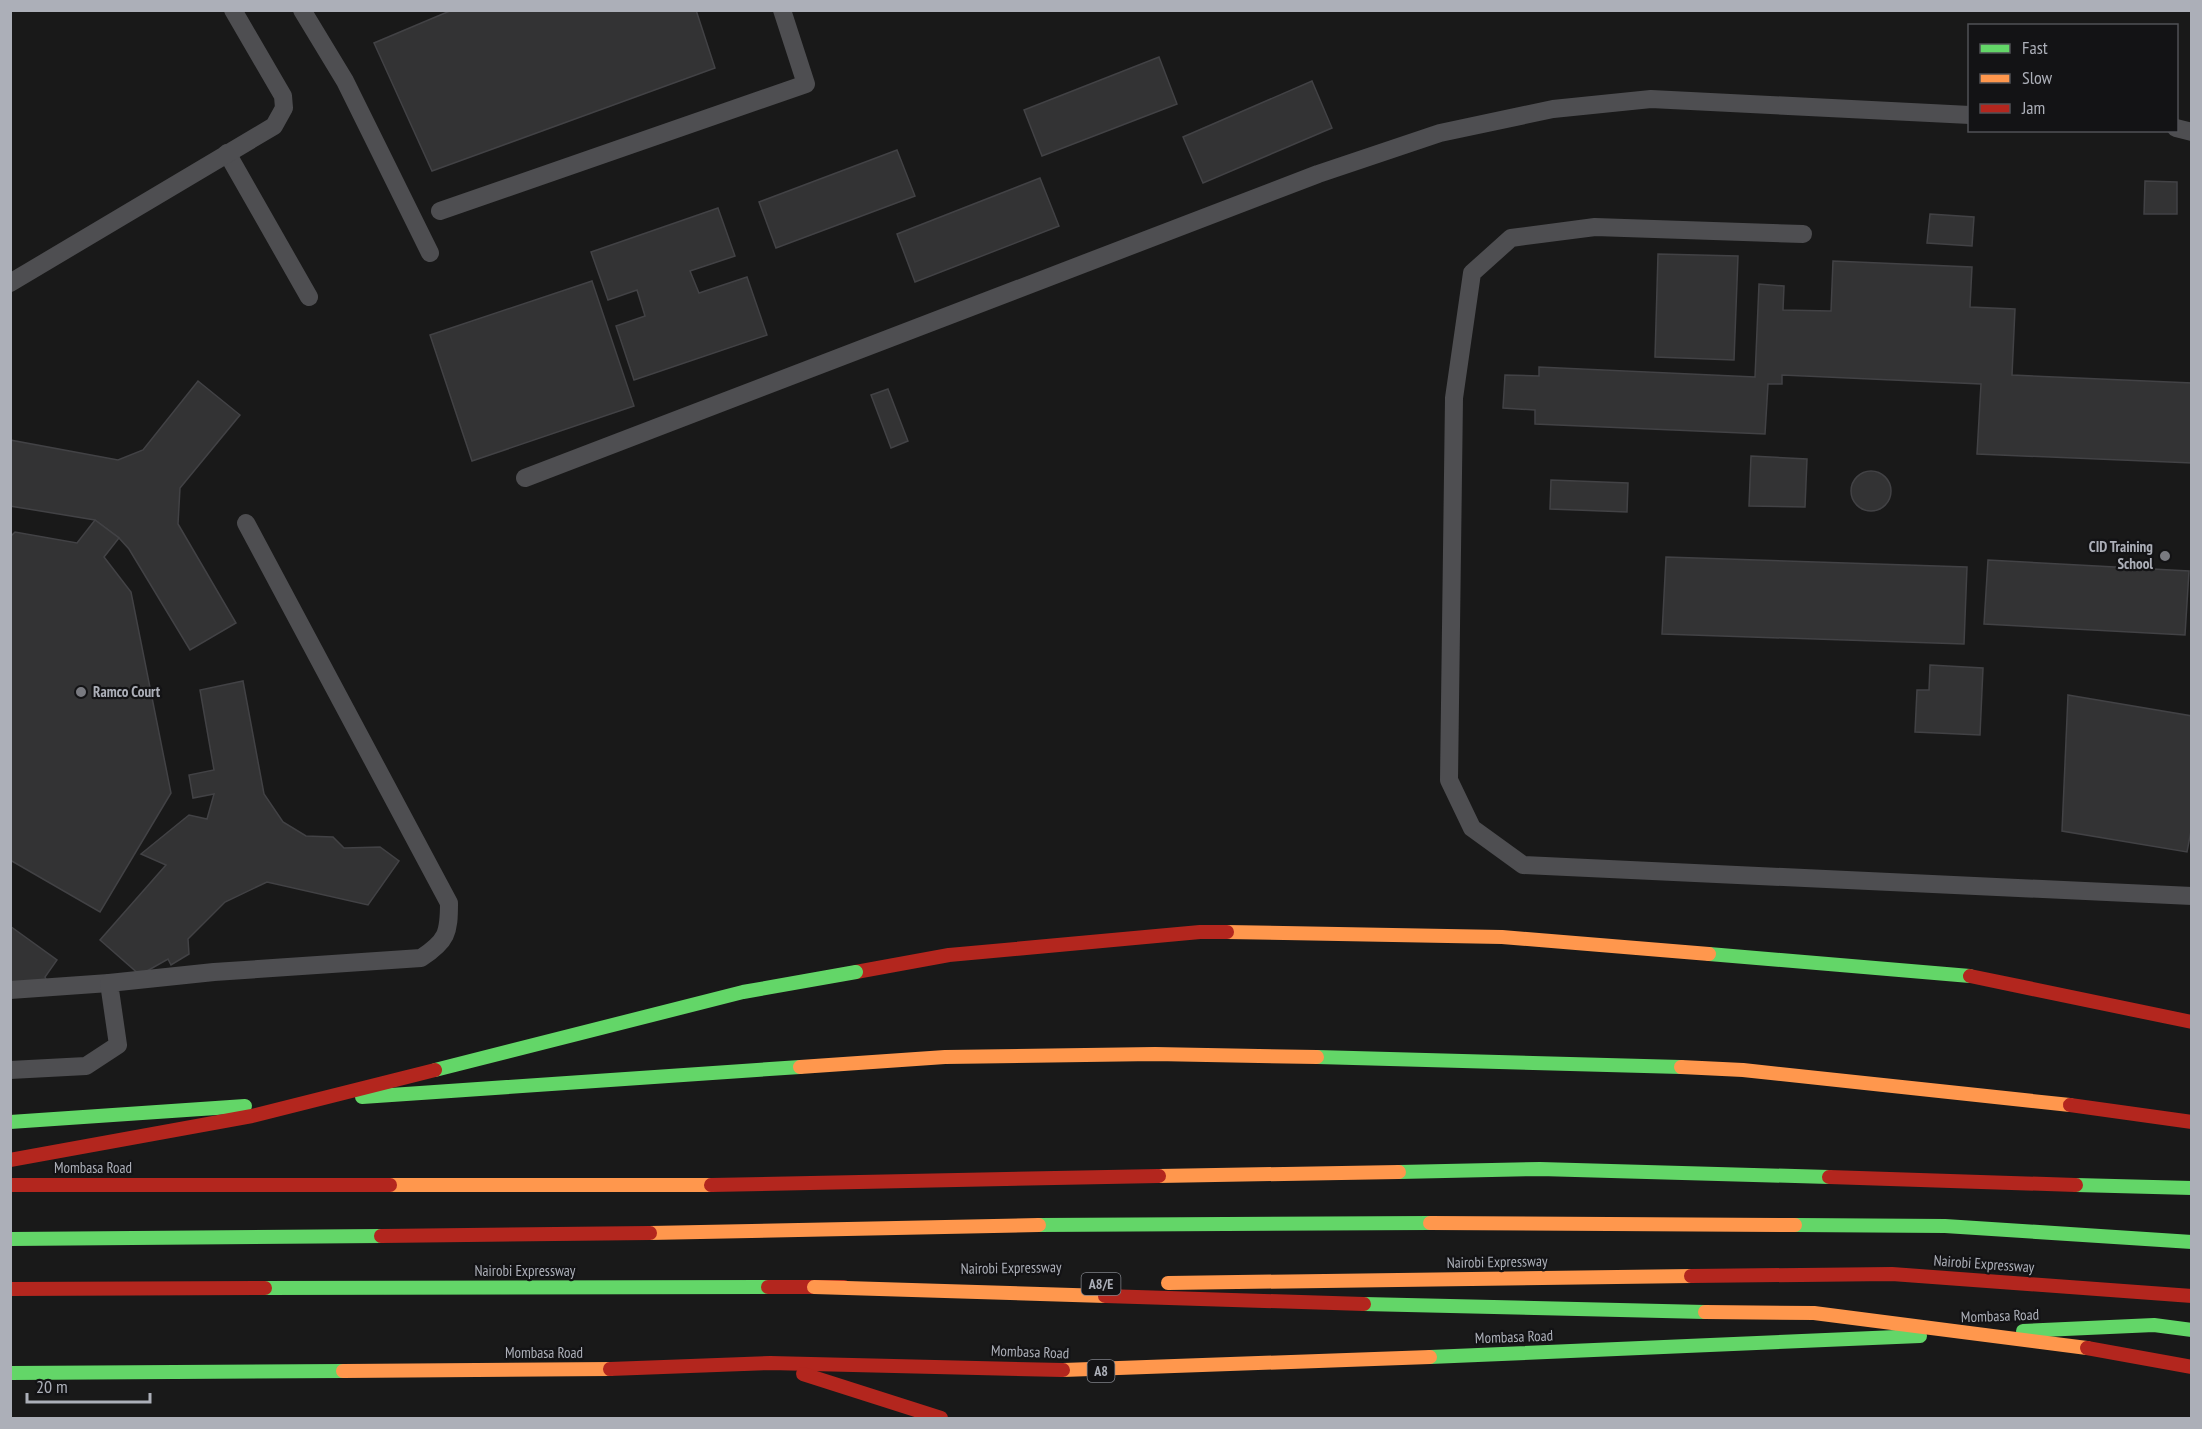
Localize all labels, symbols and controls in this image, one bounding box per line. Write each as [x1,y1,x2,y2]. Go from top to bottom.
legend [1968,24,2178,132]
text: Fast [2022,36,2048,59]
text: Slow [2022,66,2053,89]
text: Jam [2021,96,2045,119]
place label: CID Training School [2089,537,2153,573]
marker: CID Training School [2158,549,2172,563]
place label: Ramco Court [93,682,161,701]
marker: Ramco Court [74,685,88,699]
street label: Mombasa Road [54,1158,132,1177]
street label: Nairobi Expressway [1446,1251,1548,1272]
street label: Nairobi Expressway [1933,1251,2035,1277]
street label: Nairobi Expressway [960,1257,1062,1278]
street label: Nairobi Expressway [475,1261,576,1280]
road number: A8/E [1082,1273,1120,1295]
street label: Mombasa Road [1961,1305,2039,1326]
street label: Mombasa Road [1475,1326,1553,1347]
street label: Mombasa Road [991,1341,1069,1362]
street label: Mombasa Road [505,1343,583,1362]
road number: A8 [1088,1360,1114,1382]
scale bar [27,1366,150,1404]
text: 20 m [36,1375,68,1398]

